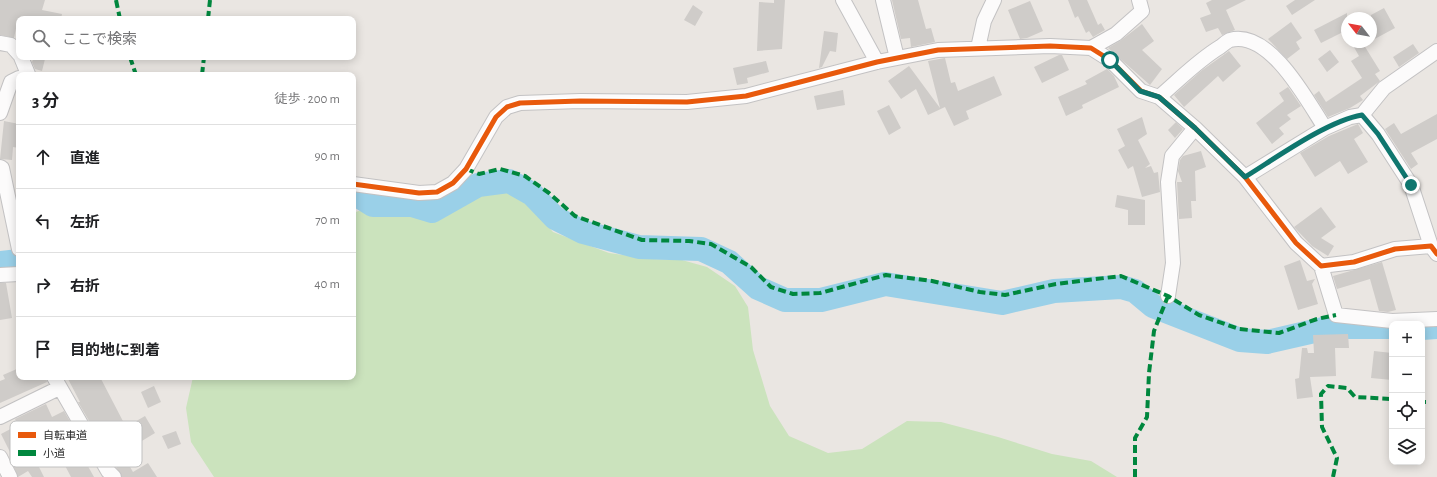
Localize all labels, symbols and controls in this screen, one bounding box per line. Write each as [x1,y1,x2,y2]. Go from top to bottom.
north arrow [1341,12,1377,48]
search box [16,16,356,60]
icon: search [30,27,52,49]
text: ここで検索 [62,32,137,47]
route start [1101,51,1119,69]
text: 3 分 [32,92,59,109]
text: 徒歩 · 200 m [275,93,340,106]
icon: ahead [32,146,54,168]
text: 90 m [314,150,340,163]
text: 直進 [70,151,100,166]
route end [1402,176,1420,194]
icon: left [32,210,54,232]
text: 70 m [315,214,340,227]
text: 左折 [70,215,100,230]
icon: right [32,274,54,296]
text: 40 m [314,278,340,291]
text: 右折 [70,279,100,294]
map controls [1389,321,1425,465]
button: + [1389,321,1425,357]
icon: arrive [32,338,54,360]
text: 目的地に到着 [70,343,160,358]
button: − [1389,357,1425,393]
button: locate [1389,393,1425,429]
legend [10,421,142,467]
text: 自転車道 [43,429,87,441]
button: layers [1389,429,1425,465]
text: 小道 [43,447,65,459]

